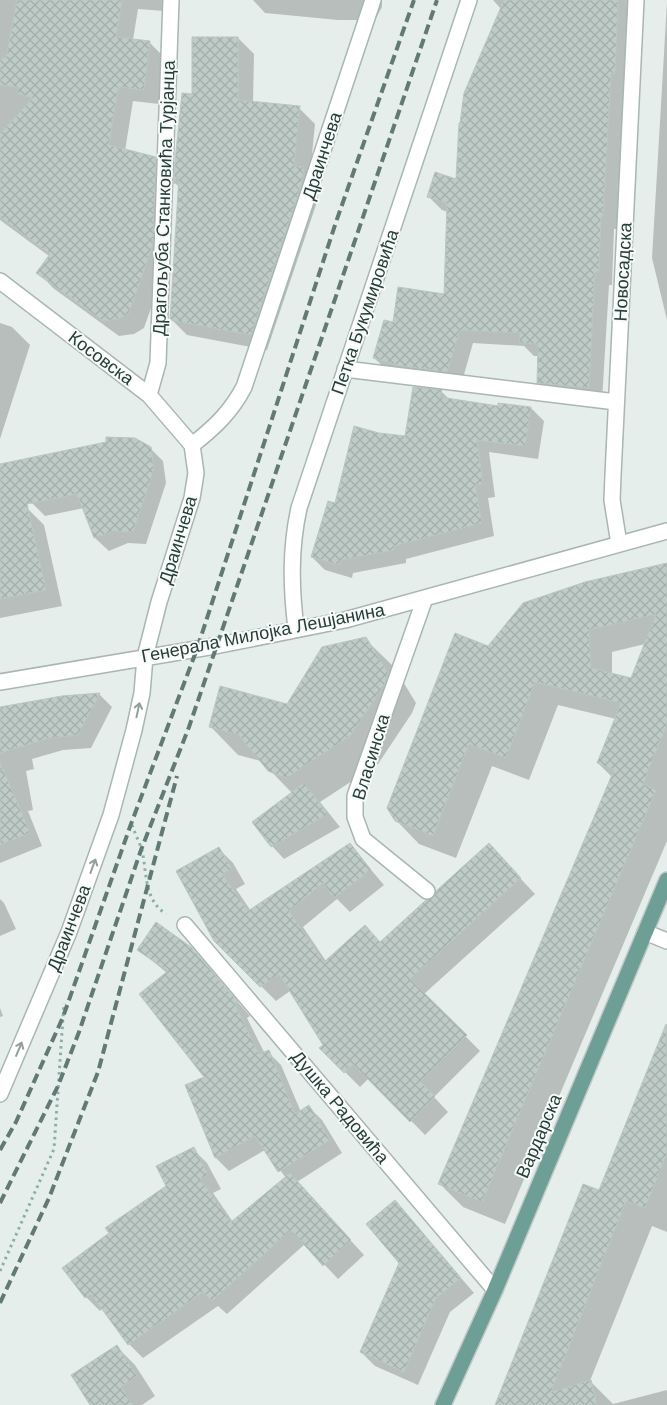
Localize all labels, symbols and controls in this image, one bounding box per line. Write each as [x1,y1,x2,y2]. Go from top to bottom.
street label: Драгољуба Станковића Турјанца [149,59,179,336]
street label: Драинчева [298,109,346,202]
street label: Новосадска [610,221,636,322]
street label: Петка Букумировића [327,226,403,397]
street label: Косовска [64,327,138,390]
street label: Драинчева [155,493,201,586]
street label: Генерала Милојка Лешјанина [140,599,387,666]
one-way arrow [134,702,144,718]
street label: Власинска [348,711,394,802]
one-way arrow [89,858,98,874]
street label: Драинчева [43,881,95,974]
one-way arrow [15,1042,25,1057]
street label: Душка Радовића [287,1047,394,1168]
street label: Вардарска [512,1090,566,1181]

